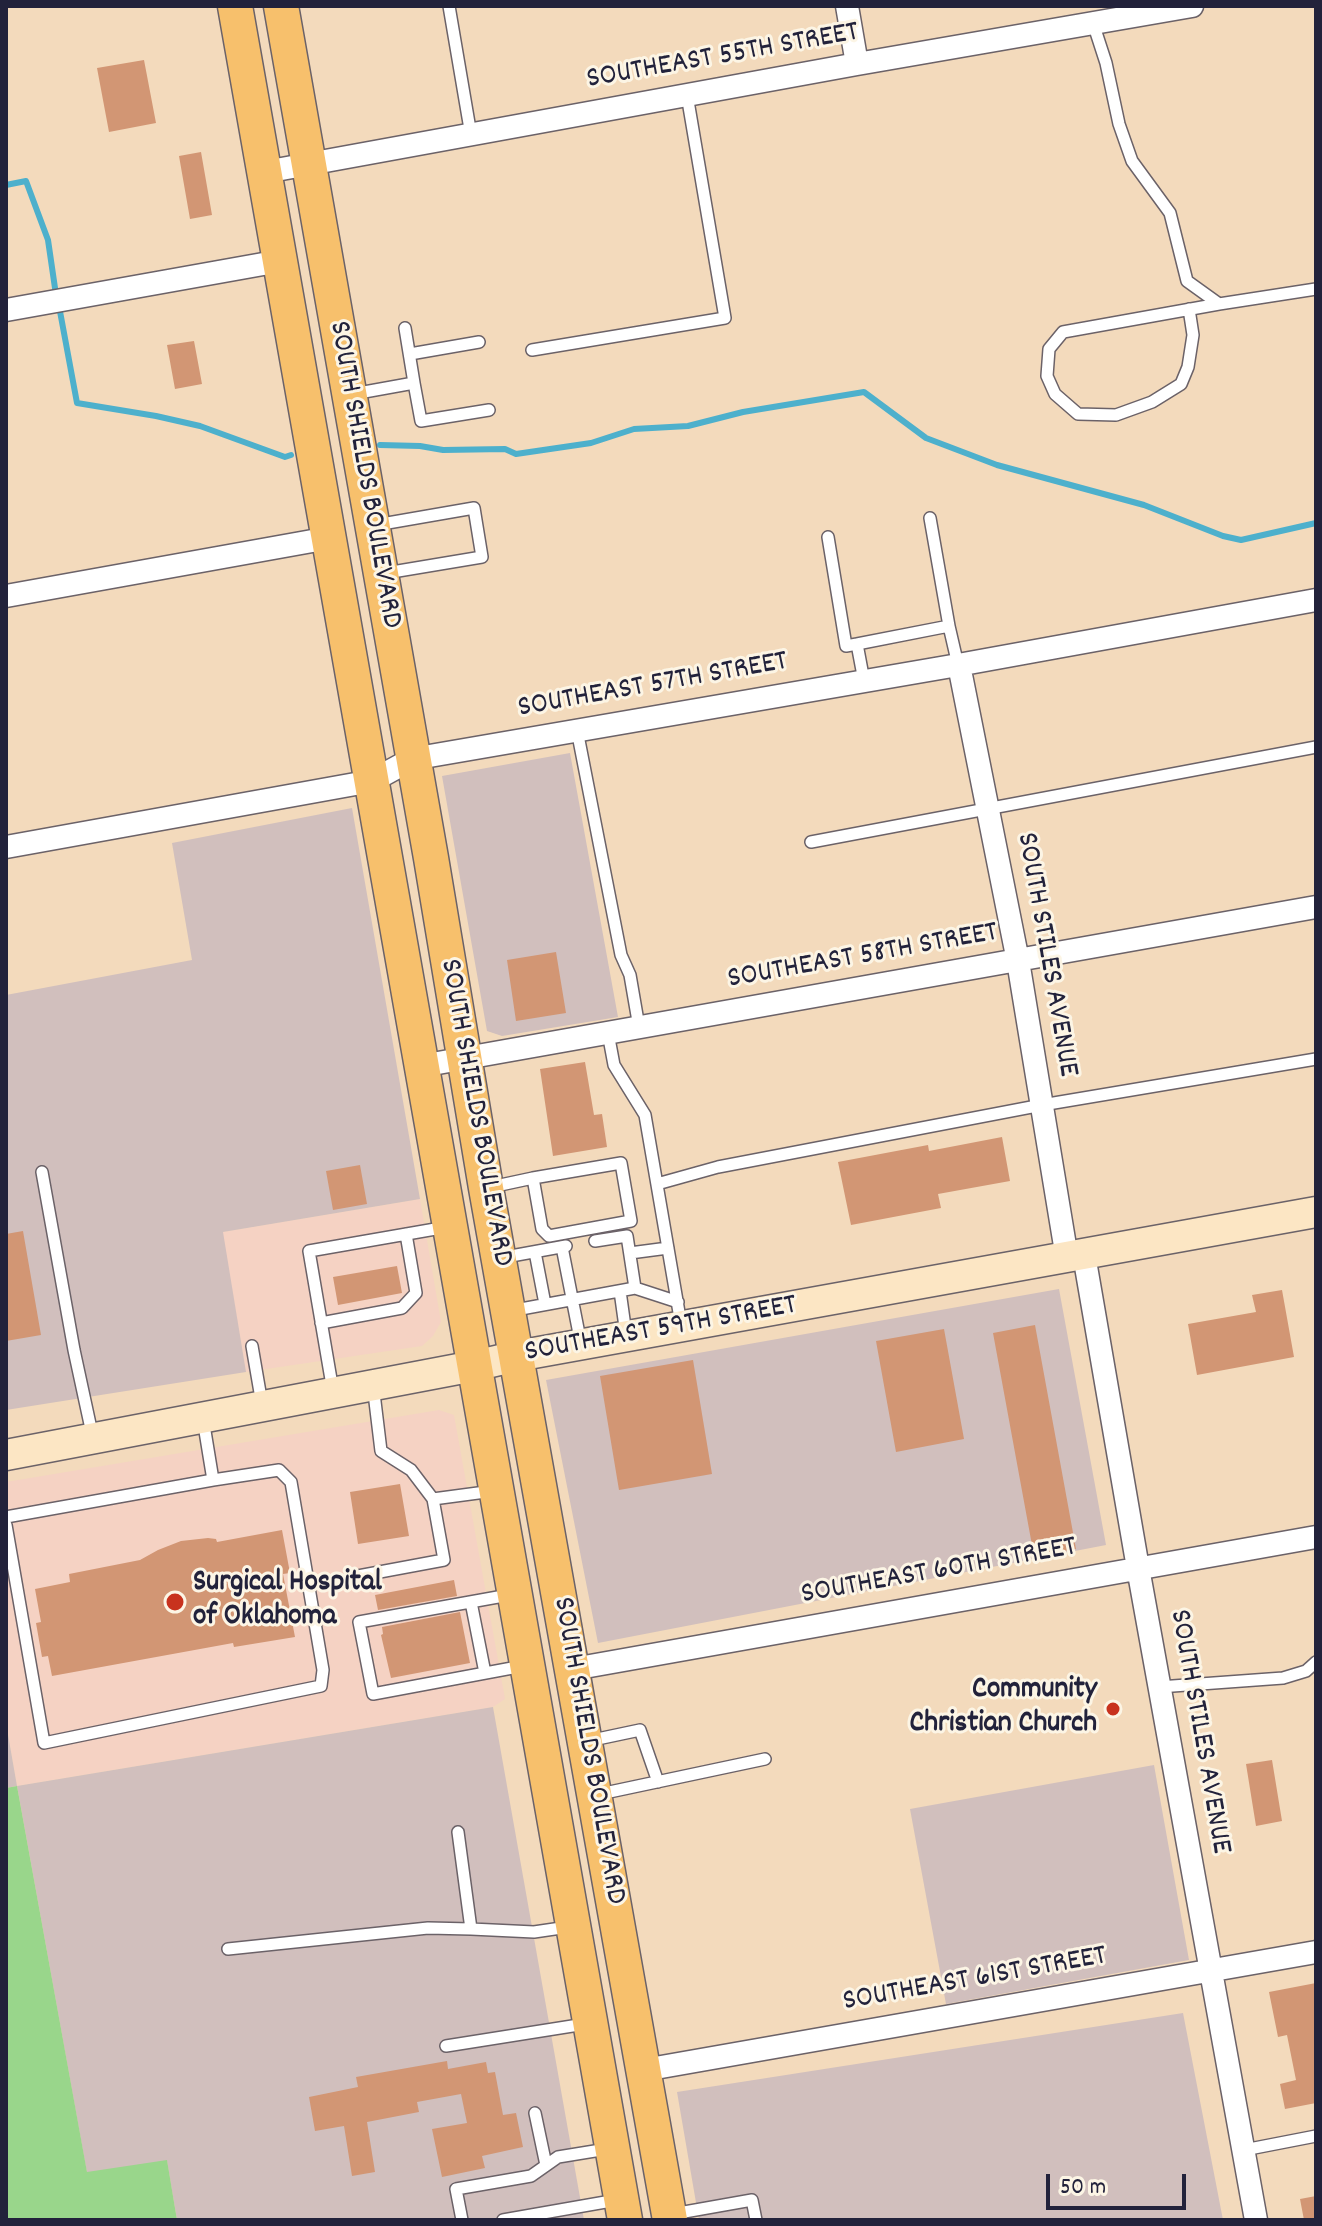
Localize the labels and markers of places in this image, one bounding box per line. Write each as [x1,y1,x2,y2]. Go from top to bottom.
place label: Surgical Hospital of Oklahoma [193,1567,382,1638]
marker: Surgical Hospital of Oklahoma [164,1591,186,1613]
place label: Community Christian Church [909,1674,1097,1744]
marker: Community Christian Church [1104,1700,1122,1718]

